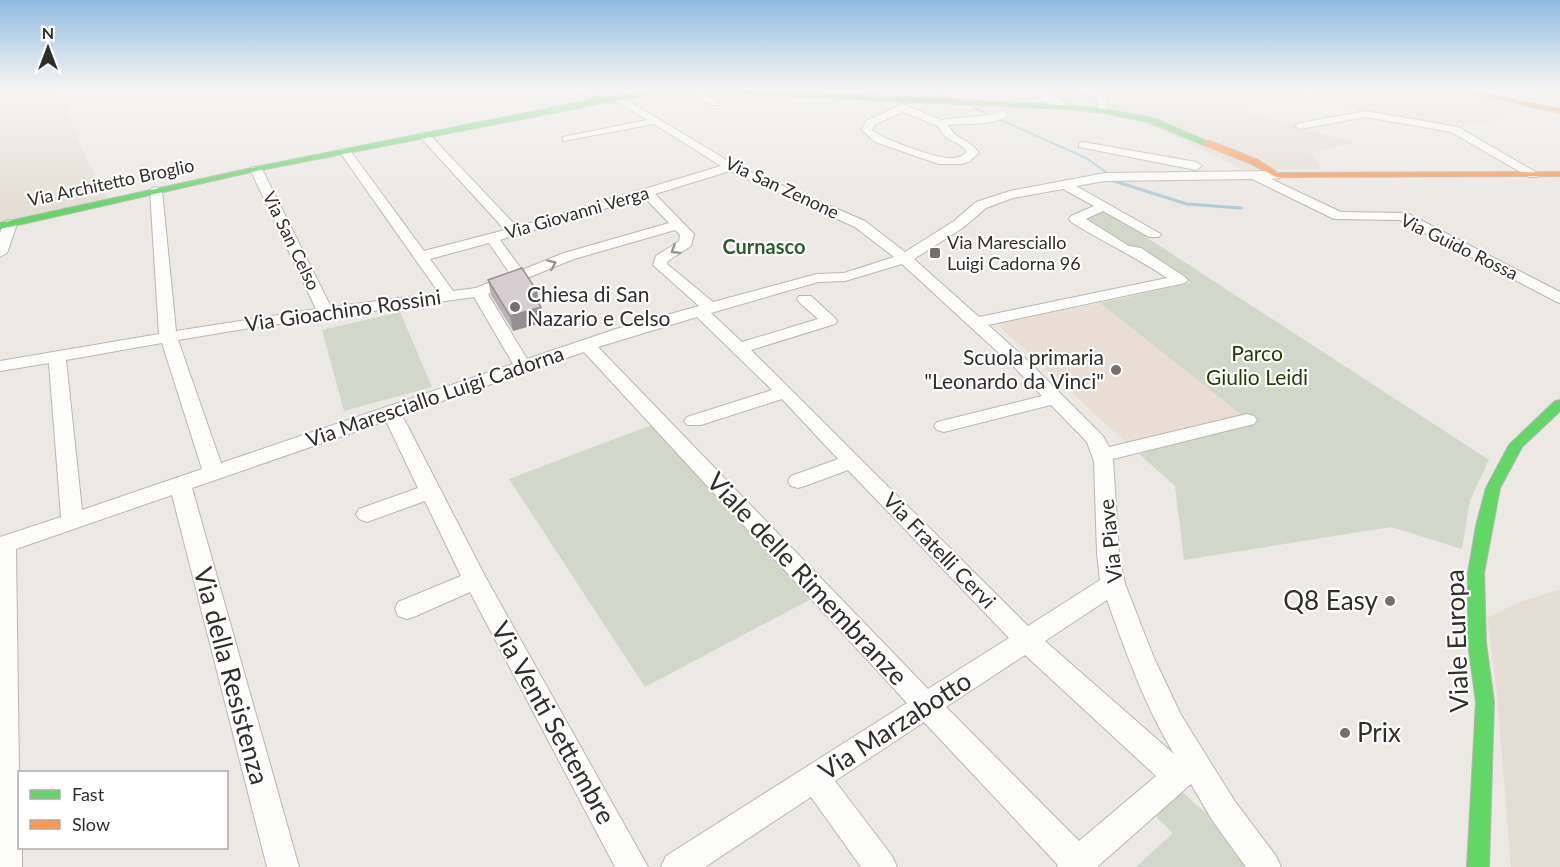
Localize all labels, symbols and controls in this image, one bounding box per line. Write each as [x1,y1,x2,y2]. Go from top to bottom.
north arrow [18,18,78,78]
text: N [42,23,54,42]
street label: Via San Zenone [722,151,843,223]
street label: Via Architetto Broglio [26,154,196,210]
street label: Via Giovanni Verga [502,181,651,243]
street label: Via San Celso [259,188,325,293]
street label: Via Guido Rossa [1397,208,1522,284]
place label: Via Maresciallo Luigi Cadorna 96 [947,231,1081,274]
district label: Curnasco [723,234,806,258]
one-way arrow [671,242,681,254]
marker: Via Maresciallo Luigi Cadorna 96 [928,246,942,260]
one-way arrow [545,259,556,271]
place label: Chiesa di San Nazario e Celso [527,281,670,330]
street label: Via Gioachino Rossini [243,283,443,336]
marker: Chiesa di San Nazario e Celso [508,300,522,314]
street label: Via Maresciallo Luigi Cadorna [302,340,567,452]
park label: Parco Giulio Leidi [1206,340,1308,389]
place label: Scuola primaria "Leonardo da Vinci" [924,344,1104,393]
marker: Scuola primaria "Leonardo da Vinci" [1109,363,1123,377]
street label: Viale delle Rimembranze [701,465,915,691]
street label: Via Fratelli Cervi [879,487,1002,613]
street label: Via Piave [1093,498,1126,584]
street label: Via della Resistenza [188,564,276,788]
street label: Viale Europa [1438,569,1474,713]
place label: Q8 Easy [1283,584,1379,616]
marker: Q8 Easy [1383,594,1397,608]
street label: Via Venti Settembre [485,616,623,829]
street label: Via Marzabotto [812,664,977,786]
place label: Prix [1357,716,1401,748]
marker: Prix [1338,726,1352,740]
legend [18,771,228,849]
text: Fast [72,783,105,805]
text: Slow [72,813,110,835]

